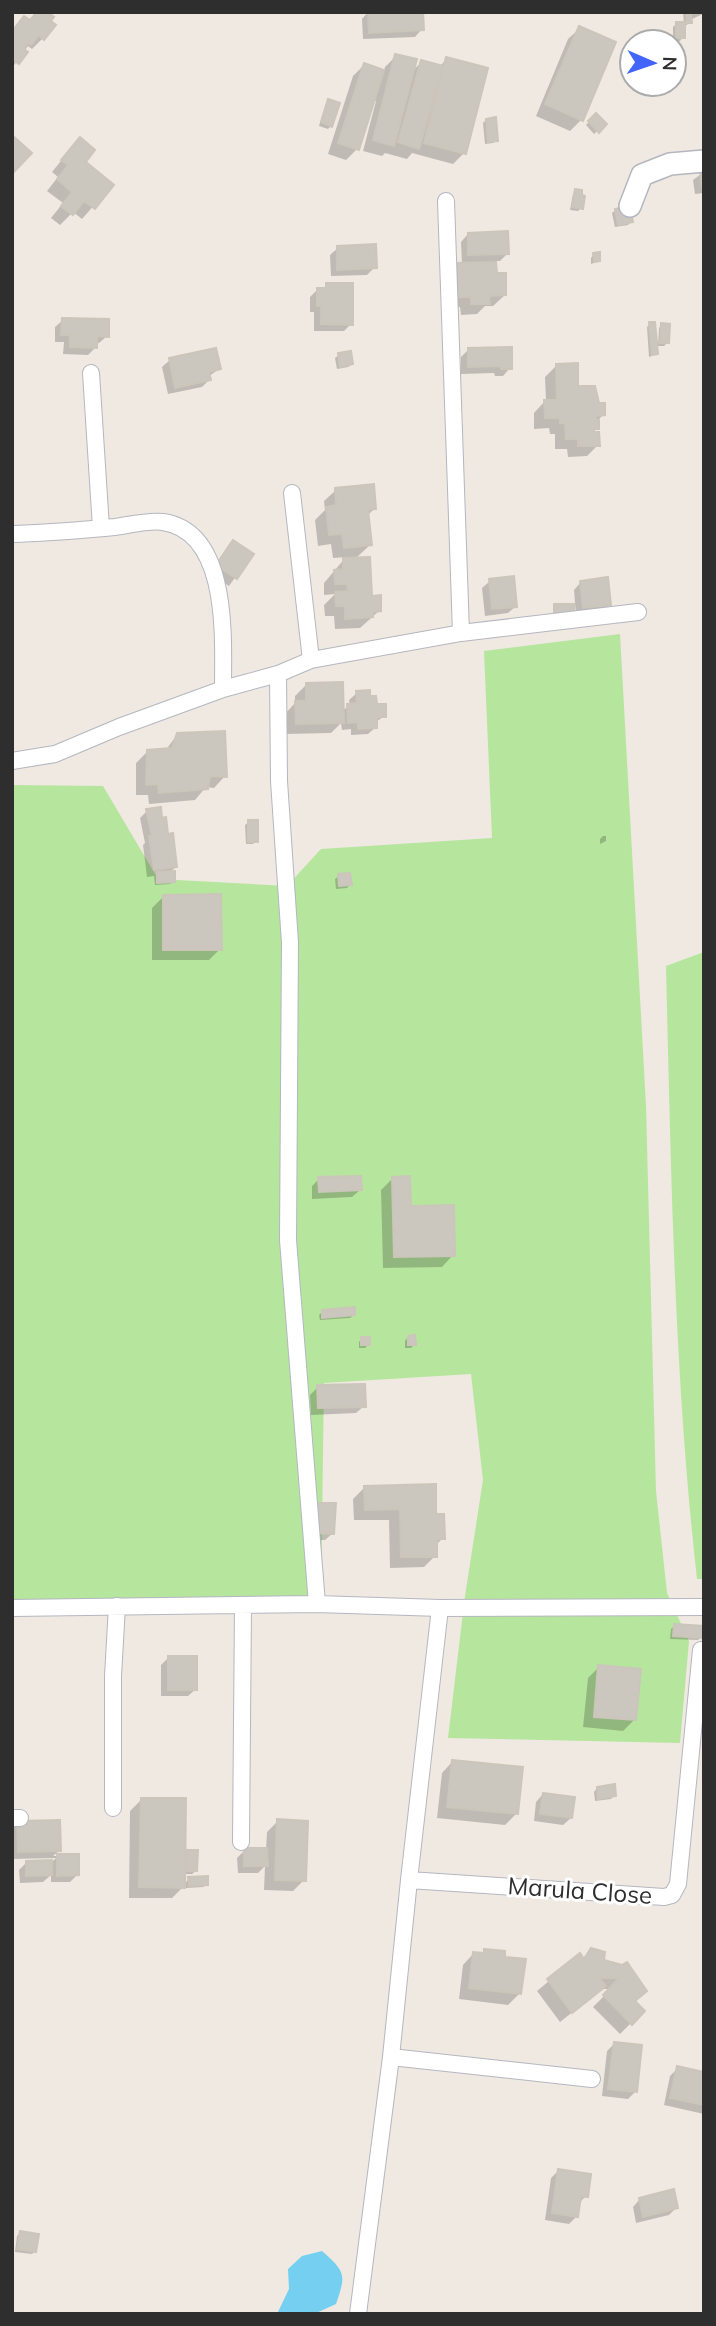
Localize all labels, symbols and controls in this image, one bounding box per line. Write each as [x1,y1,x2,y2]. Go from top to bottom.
north arrow [618,28,688,98]
text: N [658,56,682,71]
street label: Marula Close [507,1870,653,1910]

